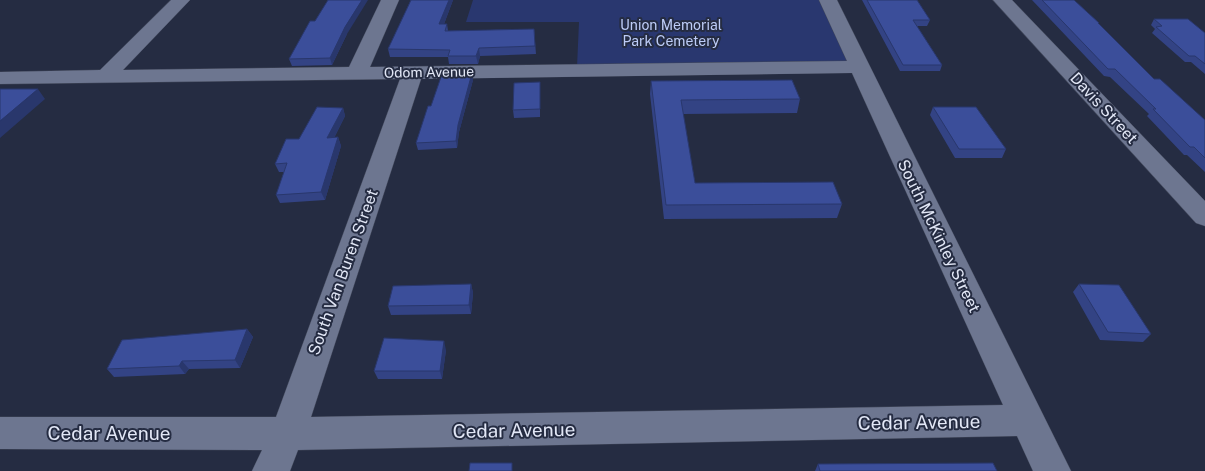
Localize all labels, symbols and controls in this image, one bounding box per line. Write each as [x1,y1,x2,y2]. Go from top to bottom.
park label: Union Memorial Park Cemetery [620,17,722,49]
street label: Odom Avenue [384,63,474,81]
street label: Davis Street [1066,68,1142,148]
street label: South McKinley Street [894,156,984,316]
street label: South Van Buren Street [304,186,382,358]
street label: Cedar Avenue [857,410,981,434]
street label: Cedar Avenue [452,418,576,442]
street label: Cedar Avenue [48,422,170,444]

